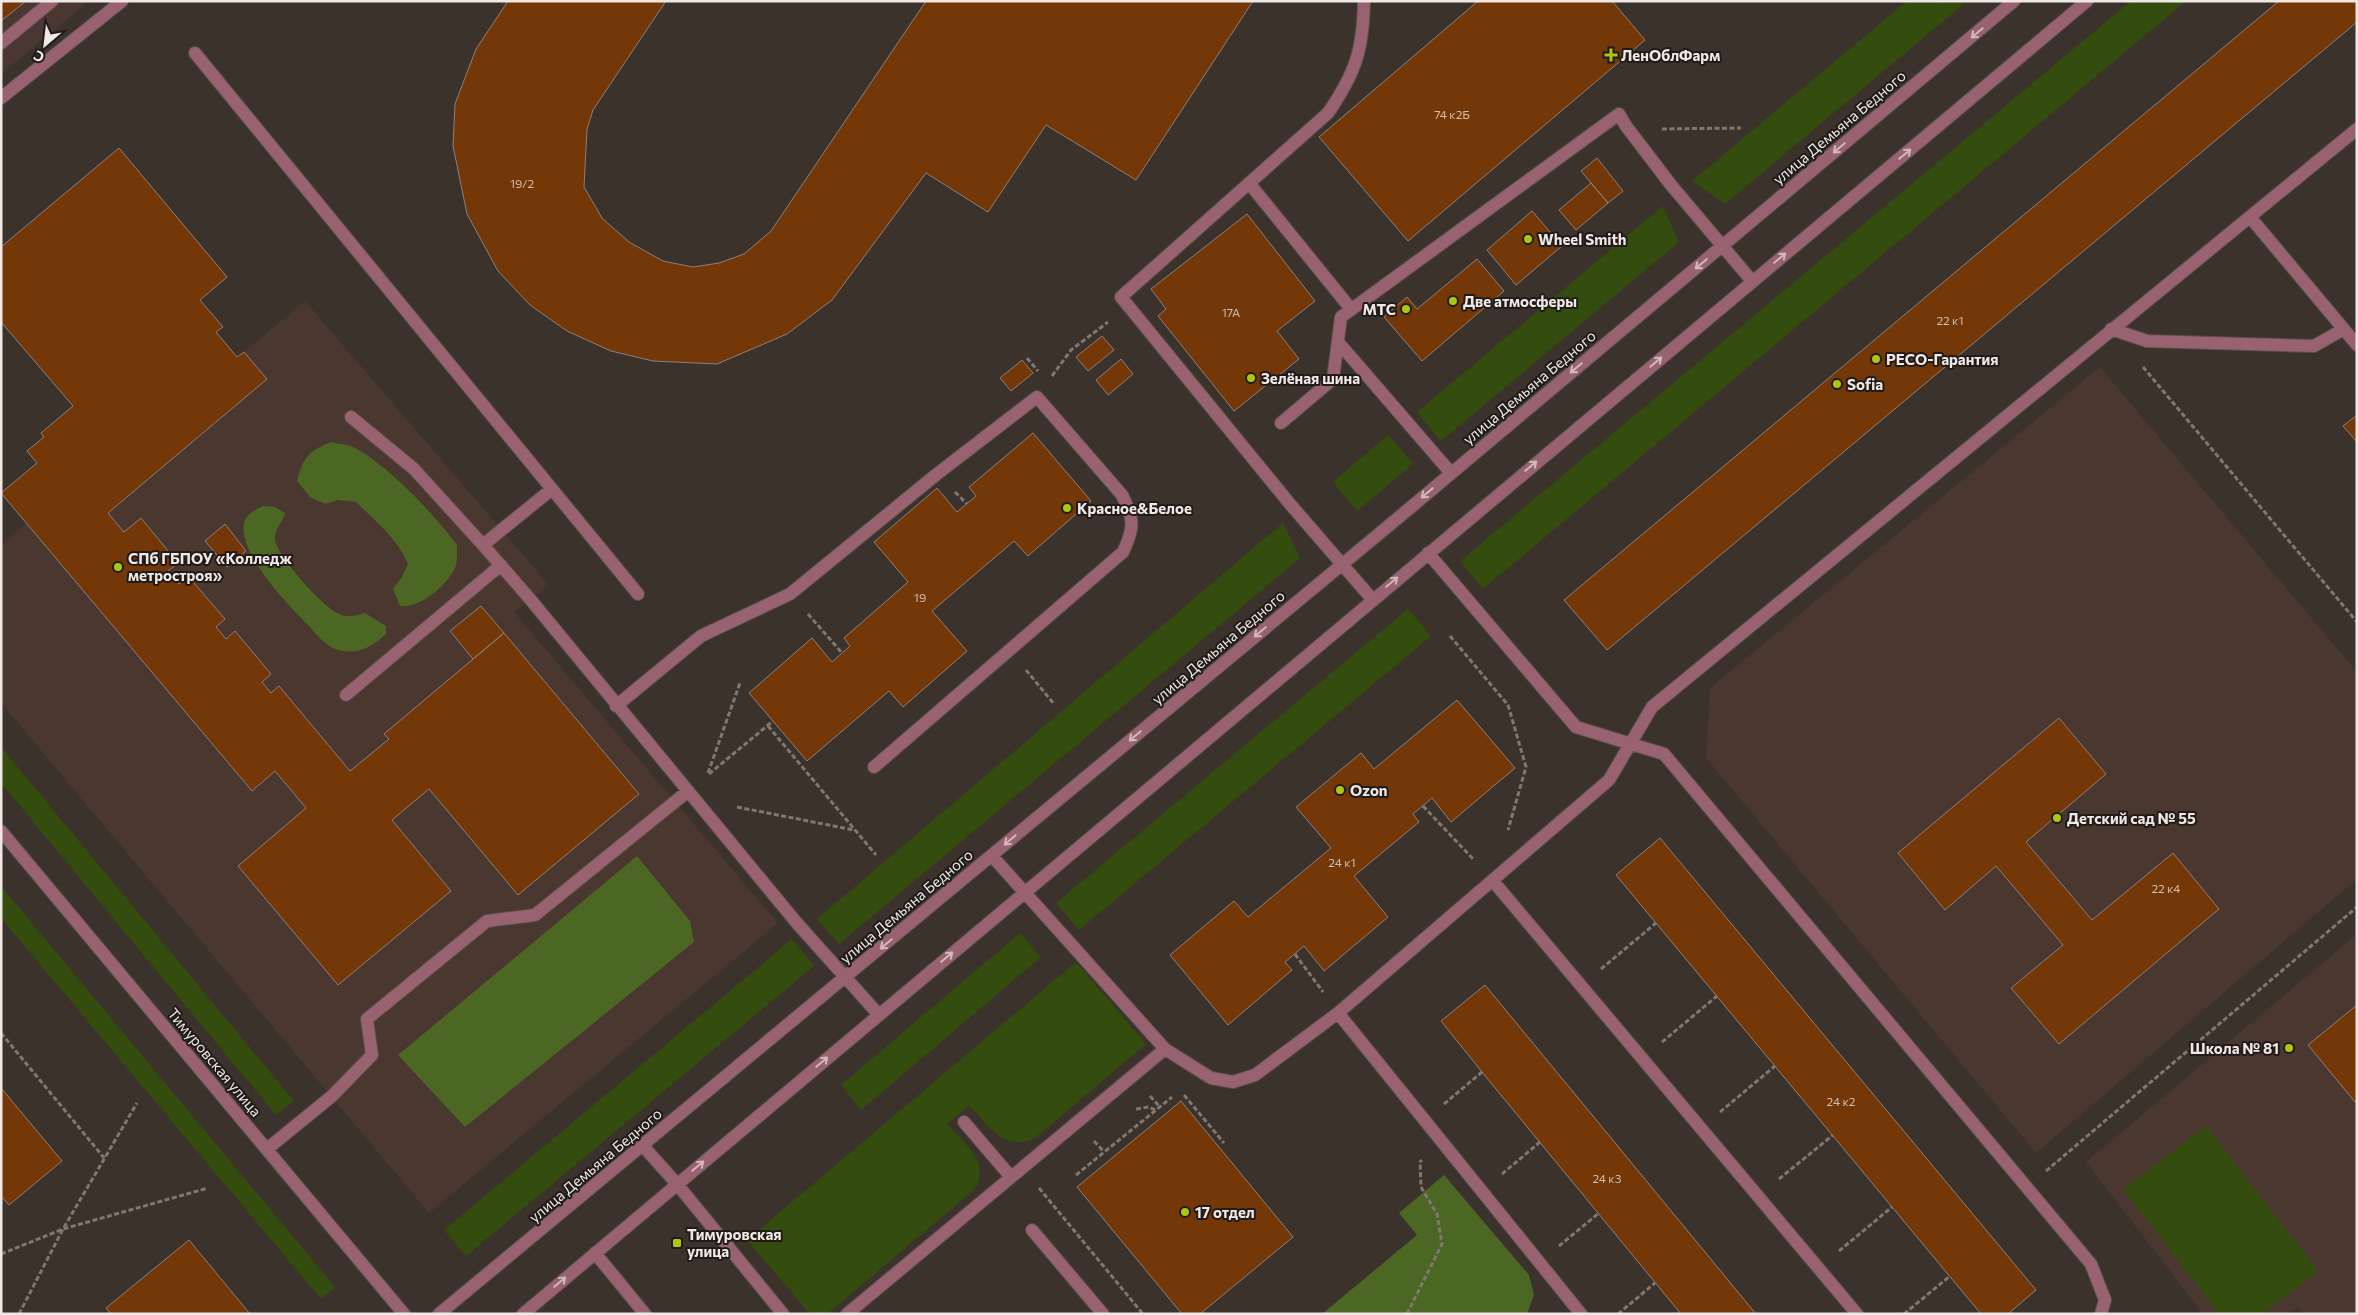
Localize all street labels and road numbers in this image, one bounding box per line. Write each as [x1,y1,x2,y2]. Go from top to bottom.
street label: улица Демьяна Бедного [1769,66,1909,188]
street label: улица Демьяна Бедного [1459,326,1599,448]
street label: улица Демьяна Бедного [1148,586,1288,708]
street label: улица Демьяна Бедного [836,845,976,967]
street label: Тимуровская улица [164,1004,266,1120]
street label: улица Демьяна Бедного [525,1104,665,1226]

